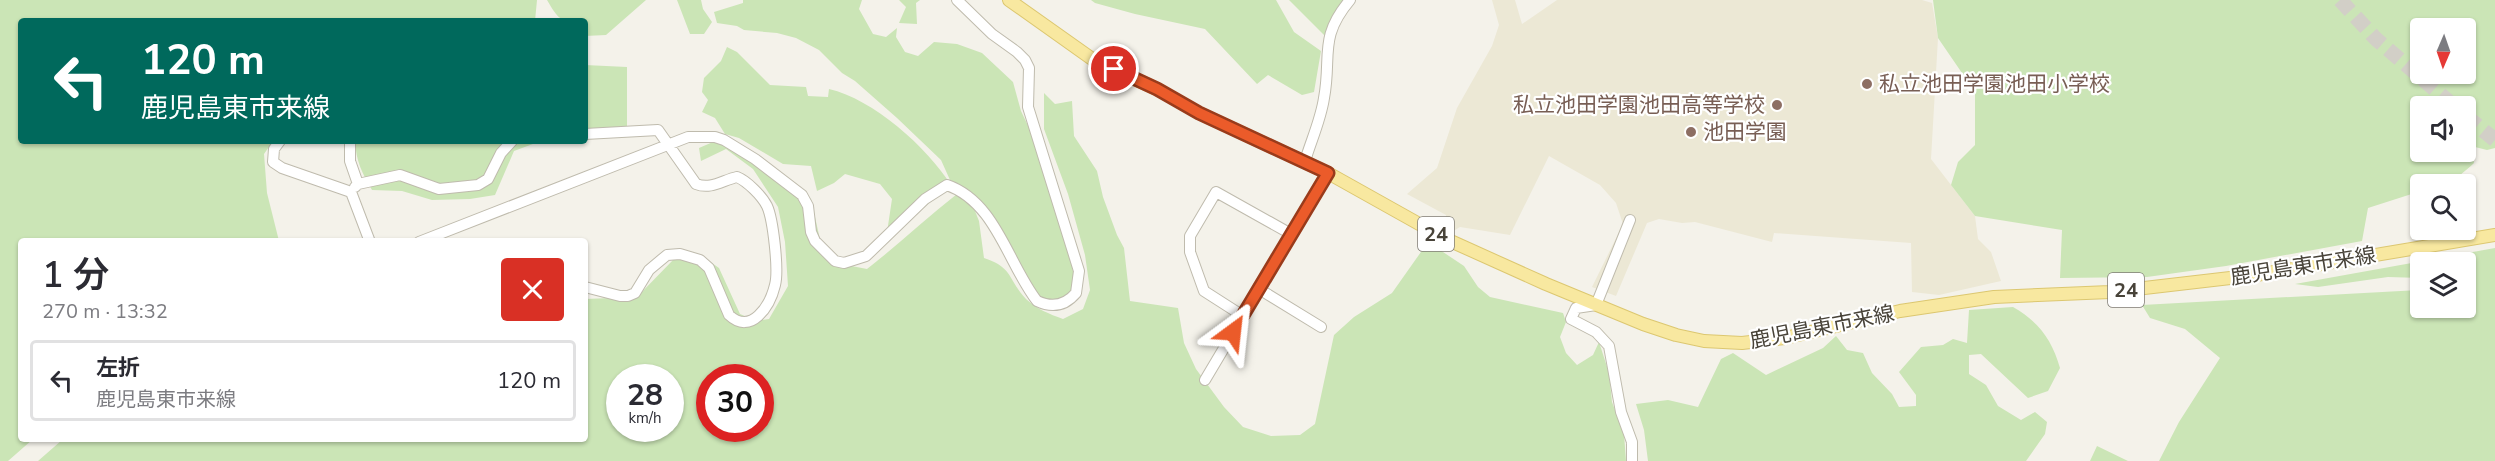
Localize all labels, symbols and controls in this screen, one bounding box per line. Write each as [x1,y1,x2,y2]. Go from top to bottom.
north arrow [2410,18,2476,84]
map controls [2410,18,2476,318]
text: 120 m [141,32,265,89]
icon: left [42,42,120,120]
pin [1088,43,1139,94]
icon: arrive [1097,52,1130,85]
place label: 私立池田学園池田小学校 [1879,70,2110,98]
marker: 私立池田学園池田小学校 [1860,77,1874,91]
text: 鹿児島東市来線 [141,90,330,127]
place label: 私立池田学園池田高等学校 [1513,91,1765,119]
button: sound [2410,96,2476,162]
marker: 私立池田学園池田高等学校 [1770,98,1784,112]
place label: 池田学園 [1703,118,1787,146]
marker: 池田学園 [1684,125,1698,139]
button: search [2410,174,2476,240]
road number: 24 [1418,217,1454,251]
street label: 鹿児島東市来線 [2228,241,2378,291]
text: 1 分 [42,251,109,300]
button: layers [2410,252,2476,318]
button: close [501,258,564,321]
road number: 24 [2108,273,2144,307]
text: 270 m · 13:32 [42,298,168,325]
street label: 鹿児島東市来線 [1747,299,1897,355]
position arrow [1201,300,1265,364]
text: 左折 [96,353,140,383]
icon: left [45,364,78,397]
speed limit sign: 30 [696,364,774,442]
text: 120 m [497,366,561,396]
text: 28 [627,375,663,416]
text: 鹿児島東市来線 [96,386,236,413]
text: km/h [628,408,662,428]

